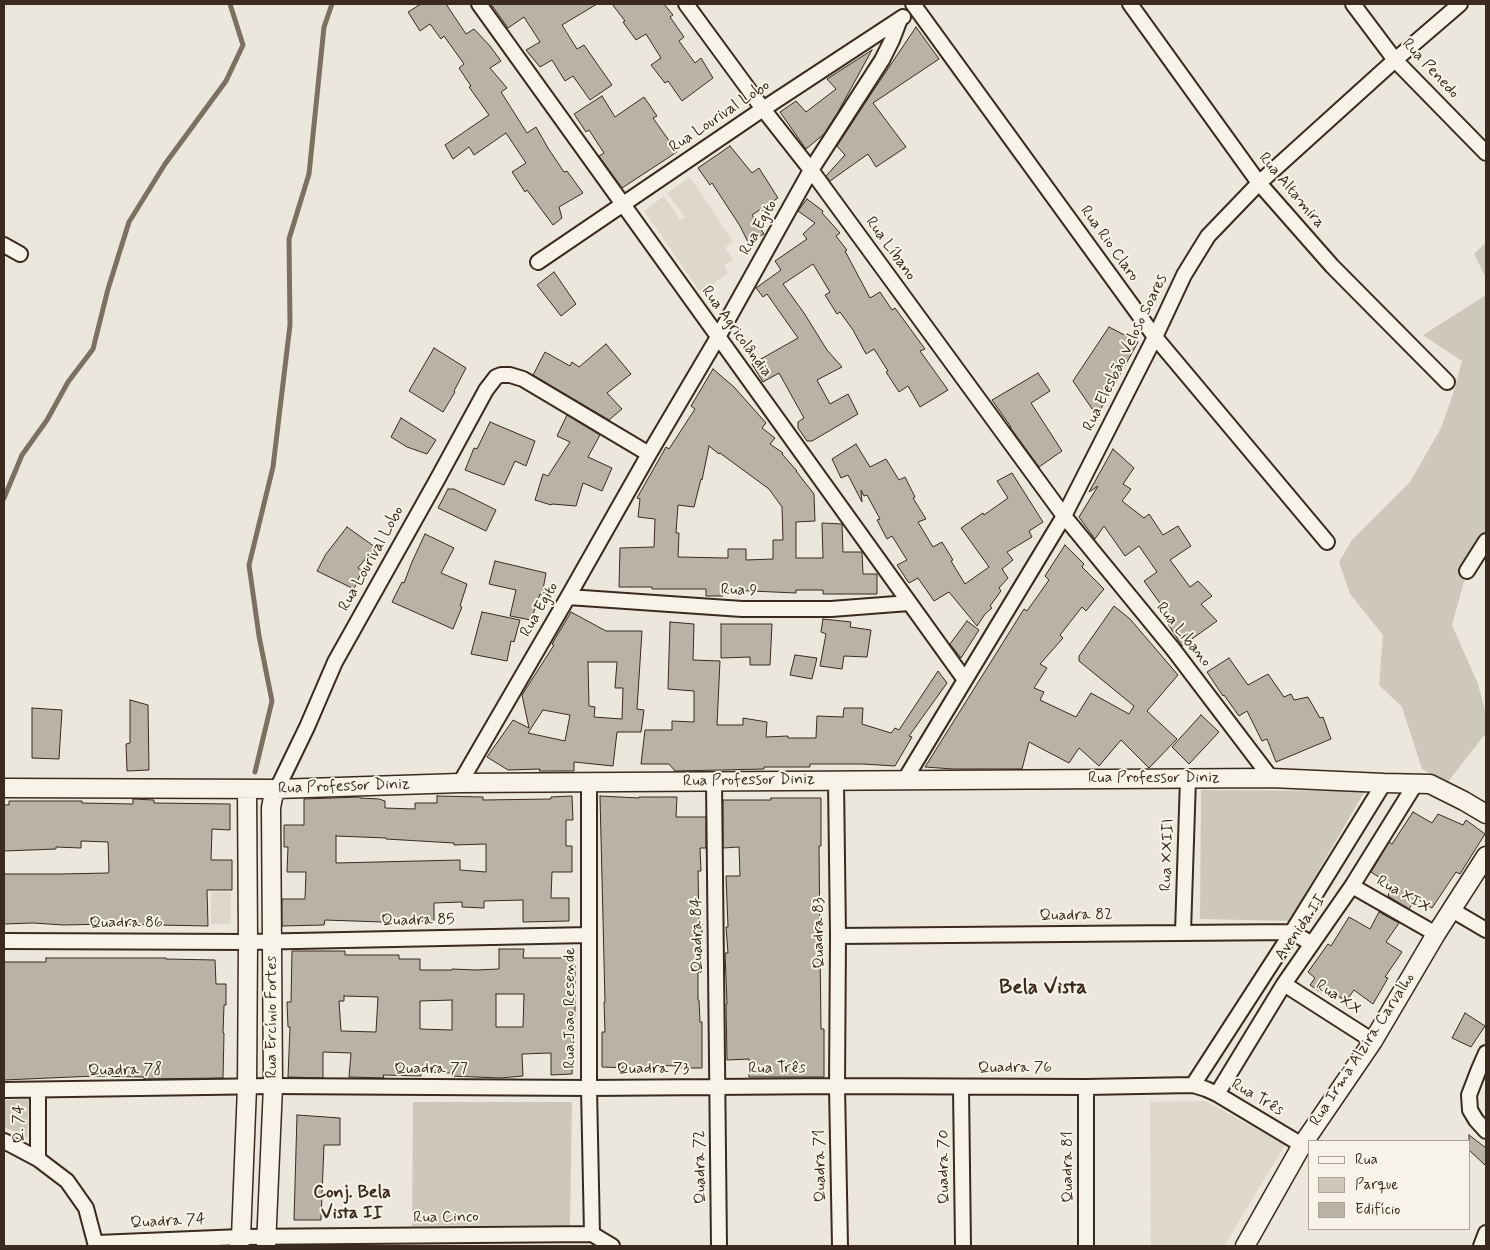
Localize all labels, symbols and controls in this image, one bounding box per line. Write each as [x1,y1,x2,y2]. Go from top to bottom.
street label: Rua Penedo [1397,35,1463,103]
street label: Rua Lourival Lobo [666,76,774,158]
street label: Rua Altamira [1254,149,1328,233]
street label: Rua Egito [736,197,782,259]
street label: Rua Rio Claro [1075,202,1143,286]
street label: Rua Líbano [860,213,920,285]
street label: Rua Elesbão Veloso Soares [1080,271,1172,435]
street label: Rua Agricolândia [696,283,776,381]
street label: Rua Lourival Lobo [335,503,409,615]
street label: Rua Egito [517,579,563,641]
street label: Rua 9 [720,581,758,601]
street label: Rua Libano [1151,599,1215,671]
street label: Rua Professor Diniz [1088,769,1220,789]
street label: Rua Professor Diniz [683,770,815,792]
street label: Rua Professor Diniz [278,775,410,799]
street label: Rua XXIII [1157,818,1179,892]
street label: Rua XIX [1373,872,1433,918]
street label: Avenida II [1271,891,1331,965]
street label: Quadra 83 [810,897,830,969]
street label: Quadra 84 [688,898,708,972]
street label: Quadra 82 [1039,906,1113,926]
street label: Quadra 85 [381,911,455,931]
street label: Quadra 86 [89,914,163,934]
street label: Rua Joao Resende [561,947,581,1069]
street label: Rua Ercínio Fortes [263,956,283,1078]
street label: Rua Irmã Alzira Carvalho [1306,970,1420,1130]
district label: Bela Vista [999,976,1087,1002]
street label: Rua XX [1312,976,1364,1020]
street label: Rua Três [748,1059,806,1079]
street label: Quadra 76 [978,1059,1052,1079]
street label: Quadra 77 [394,1060,468,1080]
street label: Quadra 73 [617,1060,689,1080]
street label: Quadra 78 [88,1061,162,1081]
street label: Rua Três [1227,1075,1287,1121]
street label: Q. 74 [10,1105,30,1143]
street label: Quadra 72 [691,1130,711,1204]
street label: Quadra 71 [811,1130,831,1202]
street label: Quadra 70 [935,1130,955,1204]
street label: Quadra 81 [1059,1131,1079,1203]
legend [1308,1140,1470,1230]
text: Rua [1355,1150,1378,1170]
text: Parque [1355,1175,1398,1195]
district label: Conj. Bela Vista II [313,1182,391,1224]
text: Edifício [1355,1200,1400,1220]
street label: Rua Cinco [413,1208,479,1228]
street label: Quadra 74 [130,1210,206,1234]

